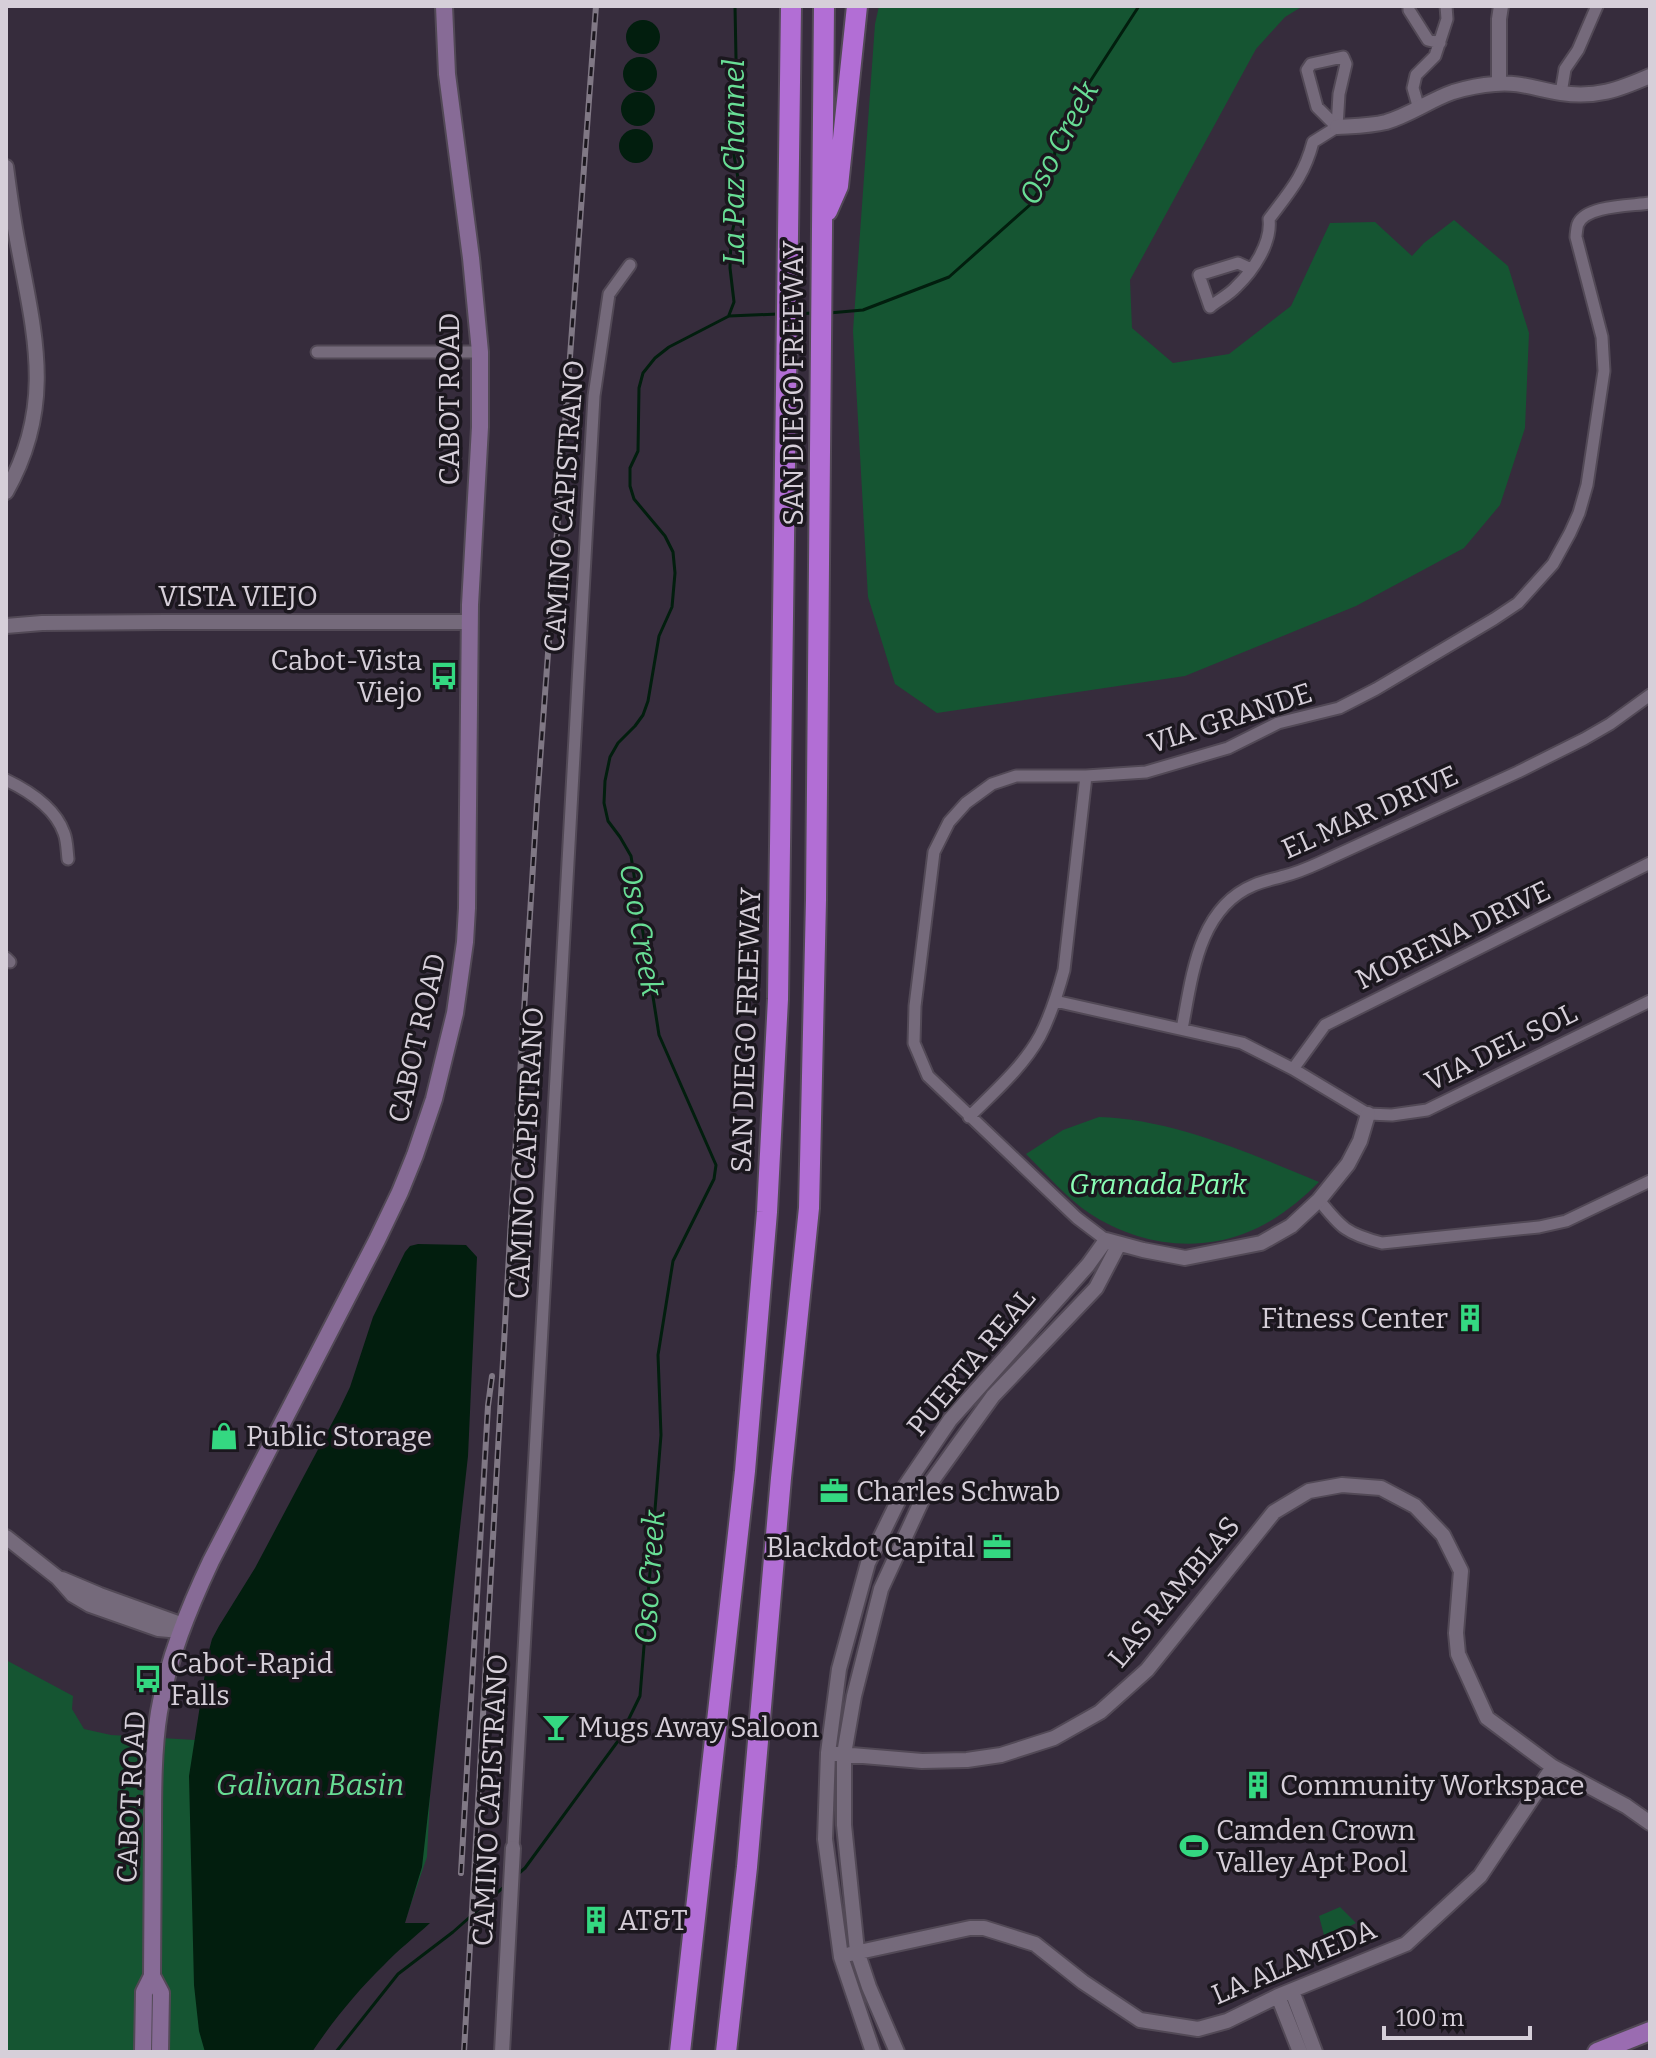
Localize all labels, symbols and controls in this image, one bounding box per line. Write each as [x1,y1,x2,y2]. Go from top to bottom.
water label: La Paz Channel [716,59,752,265]
water label: Oso Creek [1012,75,1107,211]
street label: SAN DIEGO FREEWAY [777,240,810,526]
street label: CABOT ROAD [433,313,466,485]
street label: CAMINO CAPISTRANO [537,359,591,653]
street label: VISTA VIEJO [158,580,318,613]
place label: Cabot-Vista Viejo [271,644,422,709]
bus stop icon: Cabot-Vista Viejo [429,661,459,691]
street label: VIA GRANDE [1144,676,1316,760]
street label: EL MAR DRIVE [1277,758,1463,866]
water label: Oso Creek [612,861,671,1000]
street label: MORENA DRIVE [1350,874,1556,996]
street label: SAN DIEGO FREEWAY [725,887,767,1173]
street label: CABOT ROAD [381,950,453,1126]
street label: VIA DEL SOL [1420,996,1582,1098]
street label: CAMINO CAPISTRANO [502,1006,550,1300]
park label: Granada Park [1069,1168,1248,1201]
street label: PUERTA REAL [900,1282,1042,1442]
place label: Fitness Center [1261,1302,1448,1335]
building icon: Fitness Center [1455,1303,1485,1333]
place label: Public Storage [246,1420,432,1453]
shop icon: Public Storage [209,1421,239,1451]
place label: Charles Schwab [856,1475,1061,1508]
office icon: Charles Schwab [819,1476,849,1506]
water label: Oso Creek [627,1508,673,1645]
street label: LAS RAMBLAS [1101,1510,1247,1674]
place label: Blackdot Capital [766,1531,975,1564]
office icon: Blackdot Capital [982,1532,1012,1562]
place label: Cabot-Rapid Falls [170,1647,333,1712]
street label: CAMINO CAPISTRANO [466,1653,514,1947]
bus stop icon: Cabot-Rapid Falls [133,1664,163,1694]
street label: CABOT ROAD [110,1710,152,1884]
place label: Mugs Away Saloon [578,1711,820,1744]
bar icon: Mugs Away Saloon [541,1712,571,1742]
water label: Galivan Basin [216,1767,404,1803]
place label: Community Workspace [1280,1769,1585,1802]
building icon: Community Workspace [1243,1770,1273,1800]
place label: Camden Crown Valley Apt Pool [1216,1814,1416,1879]
sports icon: Camden Crown Valley Apt Pool [1179,1831,1209,1861]
place label: AT&T [618,1904,688,1937]
building icon: AT&T [581,1905,611,1935]
street label: LA ALAMEDA [1207,1913,1381,2011]
scale bar [1384,1990,1530,2040]
text: 100 m [1396,2004,1464,2032]

